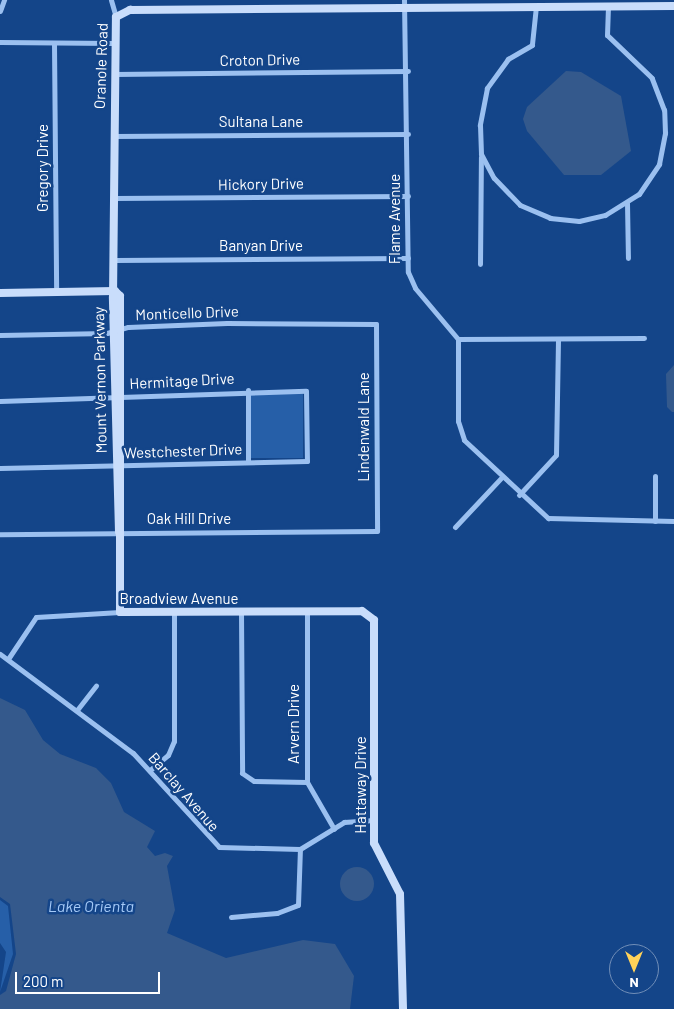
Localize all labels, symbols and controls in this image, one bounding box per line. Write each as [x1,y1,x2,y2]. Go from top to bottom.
street label: Oranole Road [91,23,111,109]
street label: Croton Drive [220,50,300,70]
street label: Sultana Lane [219,113,303,131]
street label: Gregory Drive [34,124,52,212]
street label: Hickory Drive [218,174,304,194]
street label: Flame Avenue [386,174,404,264]
street label: Banyan Drive [219,237,303,255]
street label: Monticello Drive [135,302,239,324]
street label: Mount Vernon Parkway [90,306,110,454]
street label: Hermitage Drive [129,369,235,393]
street label: Lindenwald Lane [355,372,373,482]
street label: Westchester Drive [123,440,243,462]
street label: Oak Hill Drive [147,510,231,528]
street label: Broadview Avenue [119,590,239,608]
street label: Arvern Drive [285,684,303,764]
street label: Hattaway Drive [352,736,370,834]
street label: Barclay Avenue [145,749,223,835]
water label: Lake Orienta [48,896,134,916]
north arrow [609,944,659,994]
scale bar [18,962,162,994]
text: 200 m [23,972,63,990]
text: N [629,975,639,992]

